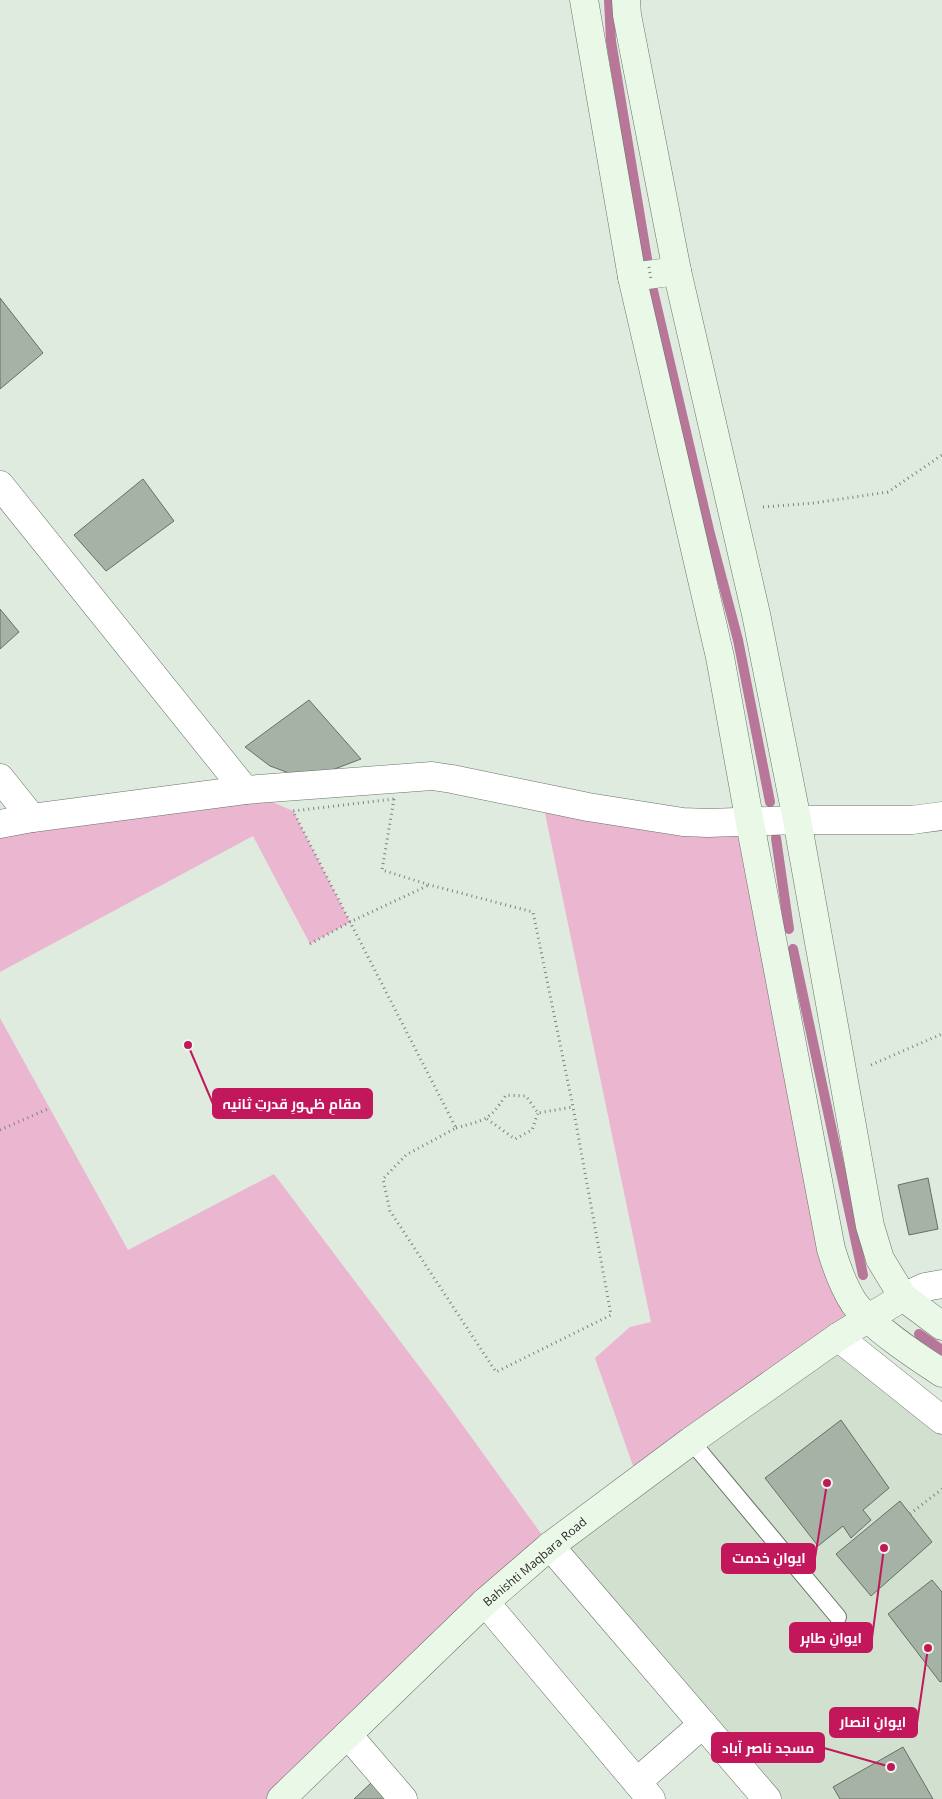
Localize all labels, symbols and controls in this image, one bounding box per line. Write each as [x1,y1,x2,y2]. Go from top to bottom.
callout: مقامِ ظہورِ قدرتِ ثانیہ [213,1089,372,1118]
text: مقامِ ظہورِ قدرتِ ثانیہ [223,1094,361,1115]
street label: Bahishti Maqbara Road [479,1513,590,1610]
callout: ایوانِ خدمت [722,1544,815,1573]
text: ایوانِ خدمت [732,1548,806,1568]
callout: ایوانِ طاہر [790,1623,872,1652]
text: ایوانِ طاہر [799,1628,862,1648]
callout: ایوانِ انصار [830,1708,917,1737]
text: ایوانِ انصار [839,1712,906,1732]
callout: مسجد ناصر آباد [712,1733,824,1762]
text: مسجد ناصر آباد [722,1738,814,1757]

